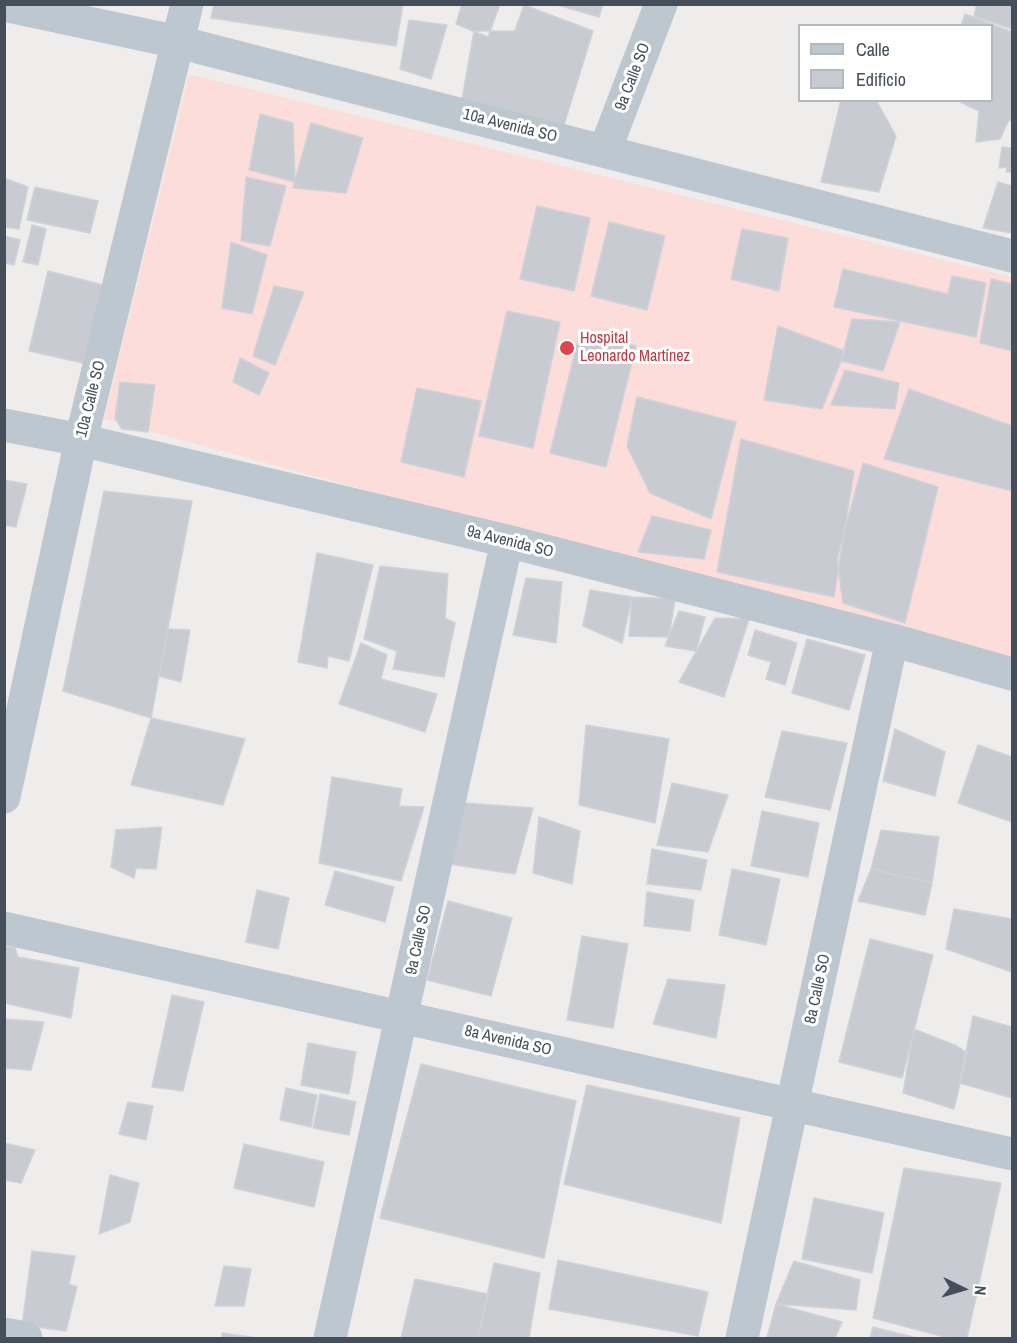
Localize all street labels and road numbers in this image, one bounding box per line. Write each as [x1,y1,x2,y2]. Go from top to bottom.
street label: 9a Calle SO [611,41,655,113]
street label: 10a Avenida SO [461,105,559,147]
street label: 10a Calle SO [72,359,110,439]
street label: 9a Avenida SO [465,522,555,562]
street label: 9a Calle SO [402,903,436,977]
street label: 8a Calle SO [801,952,835,1026]
street label: 8a Avenida SO [463,1022,553,1060]

